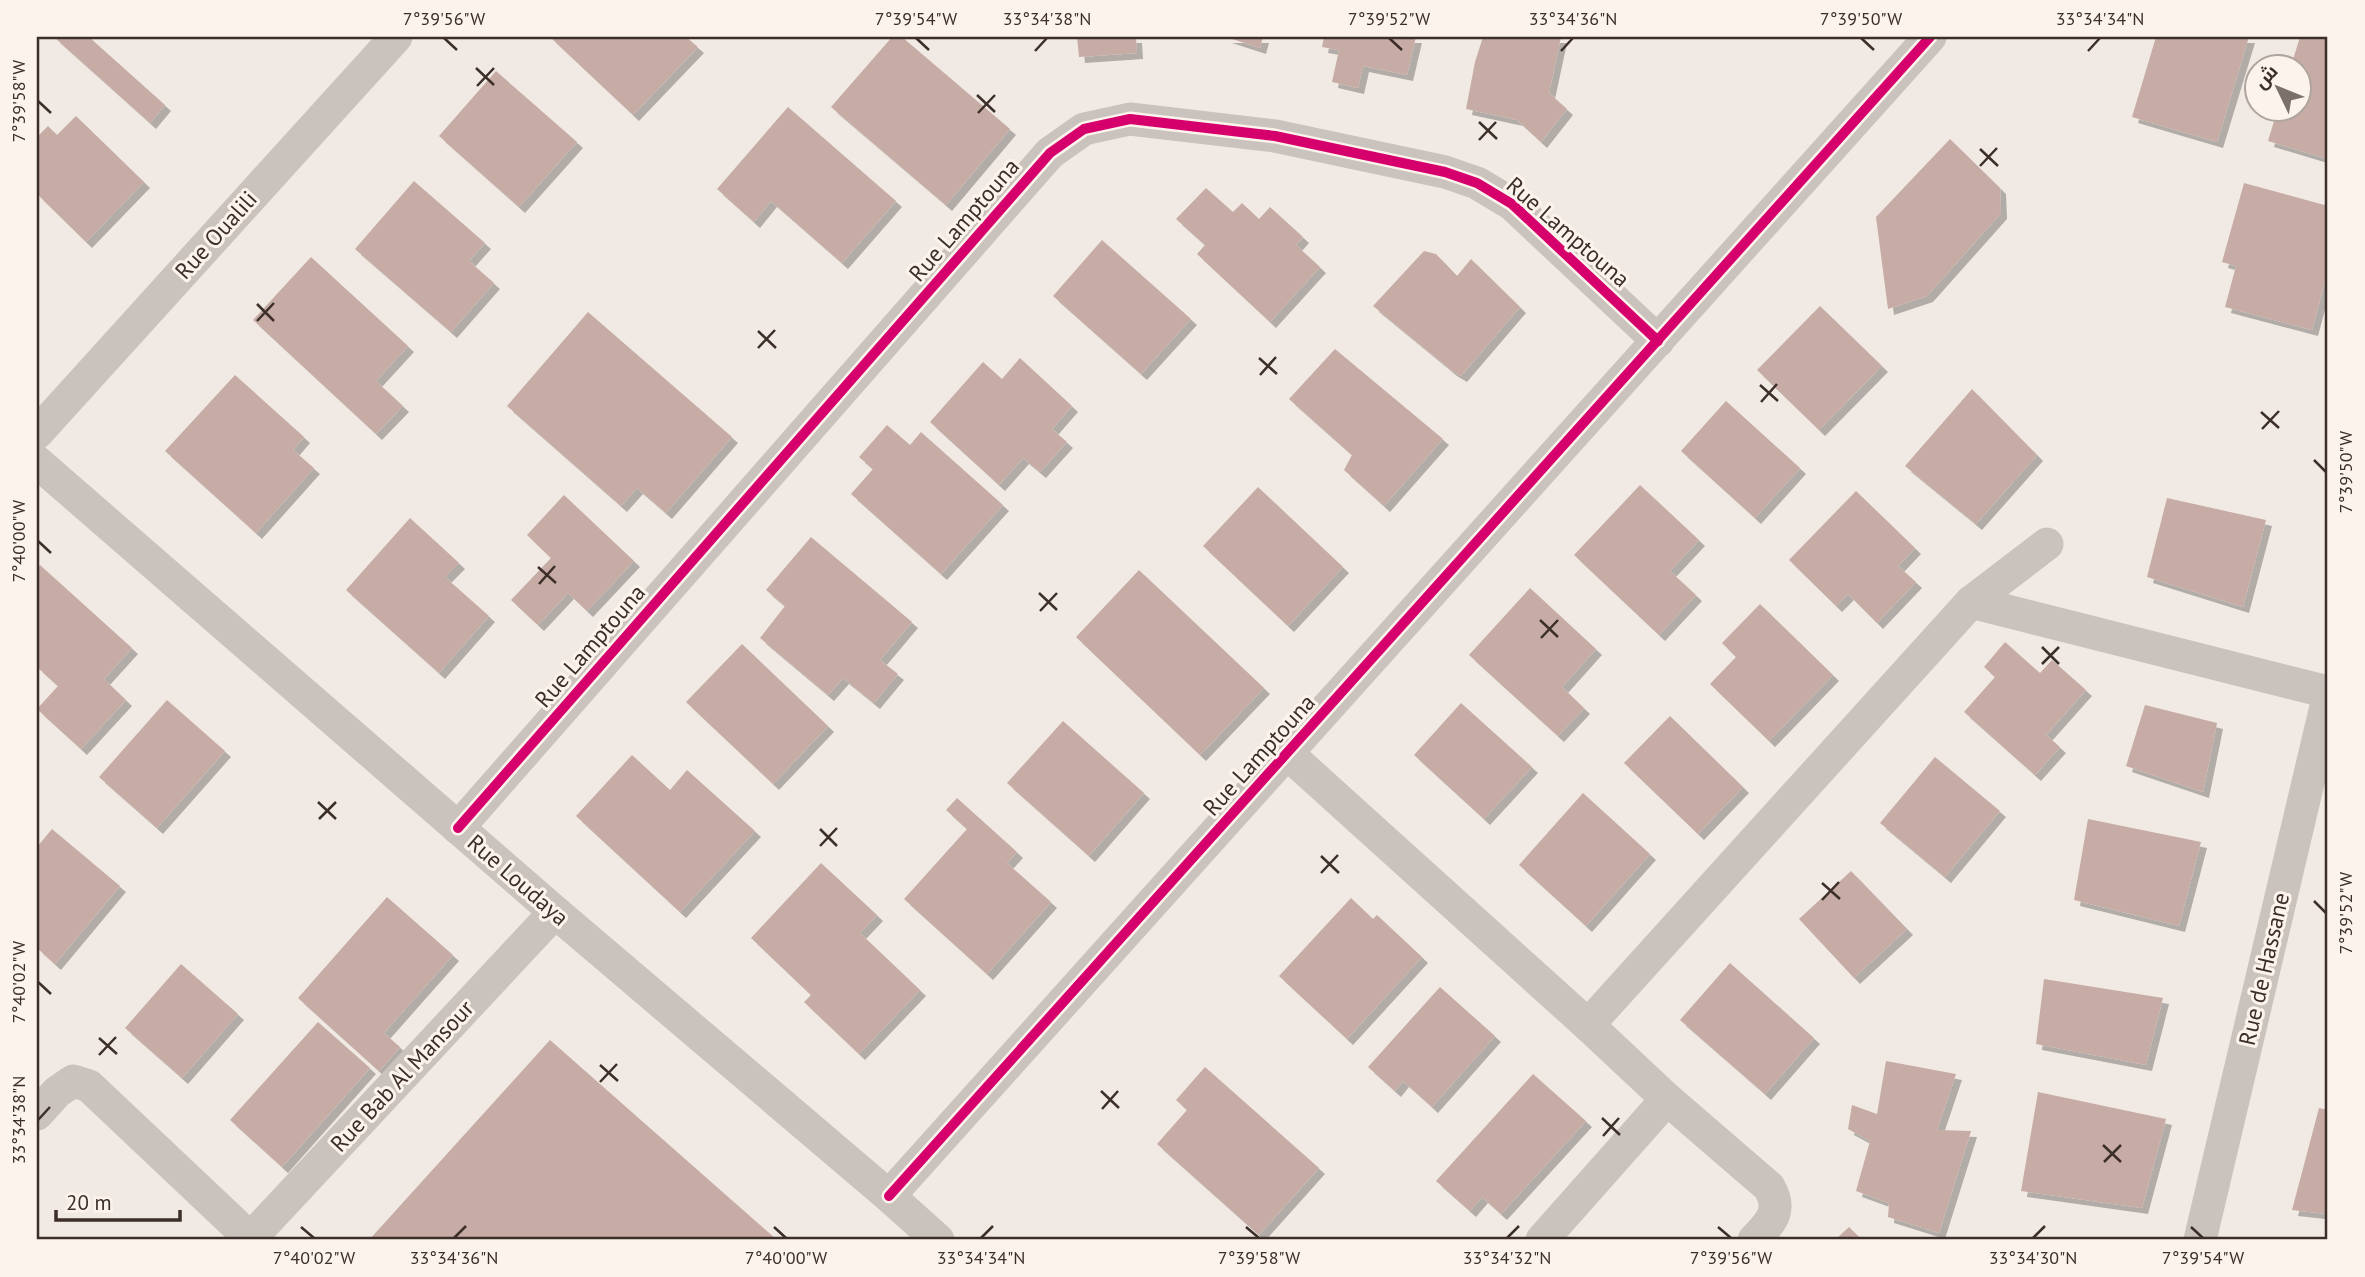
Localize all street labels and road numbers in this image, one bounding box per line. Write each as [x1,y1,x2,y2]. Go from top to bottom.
street label: Rue Lamptouna [902,152,1025,287]
street label: Rue Lamptouna [1501,170,1636,293]
street label: Rue Oualili [168,184,263,285]
street label: Rue Lamptouna [528,578,651,713]
street label: Rue Lamptouna [1196,688,1321,822]
street label: Rue Loudaya [462,828,575,932]
street label: Rue de Hassane [2232,890,2295,1048]
street label: Rue Bab Al Mansour [324,994,480,1158]

